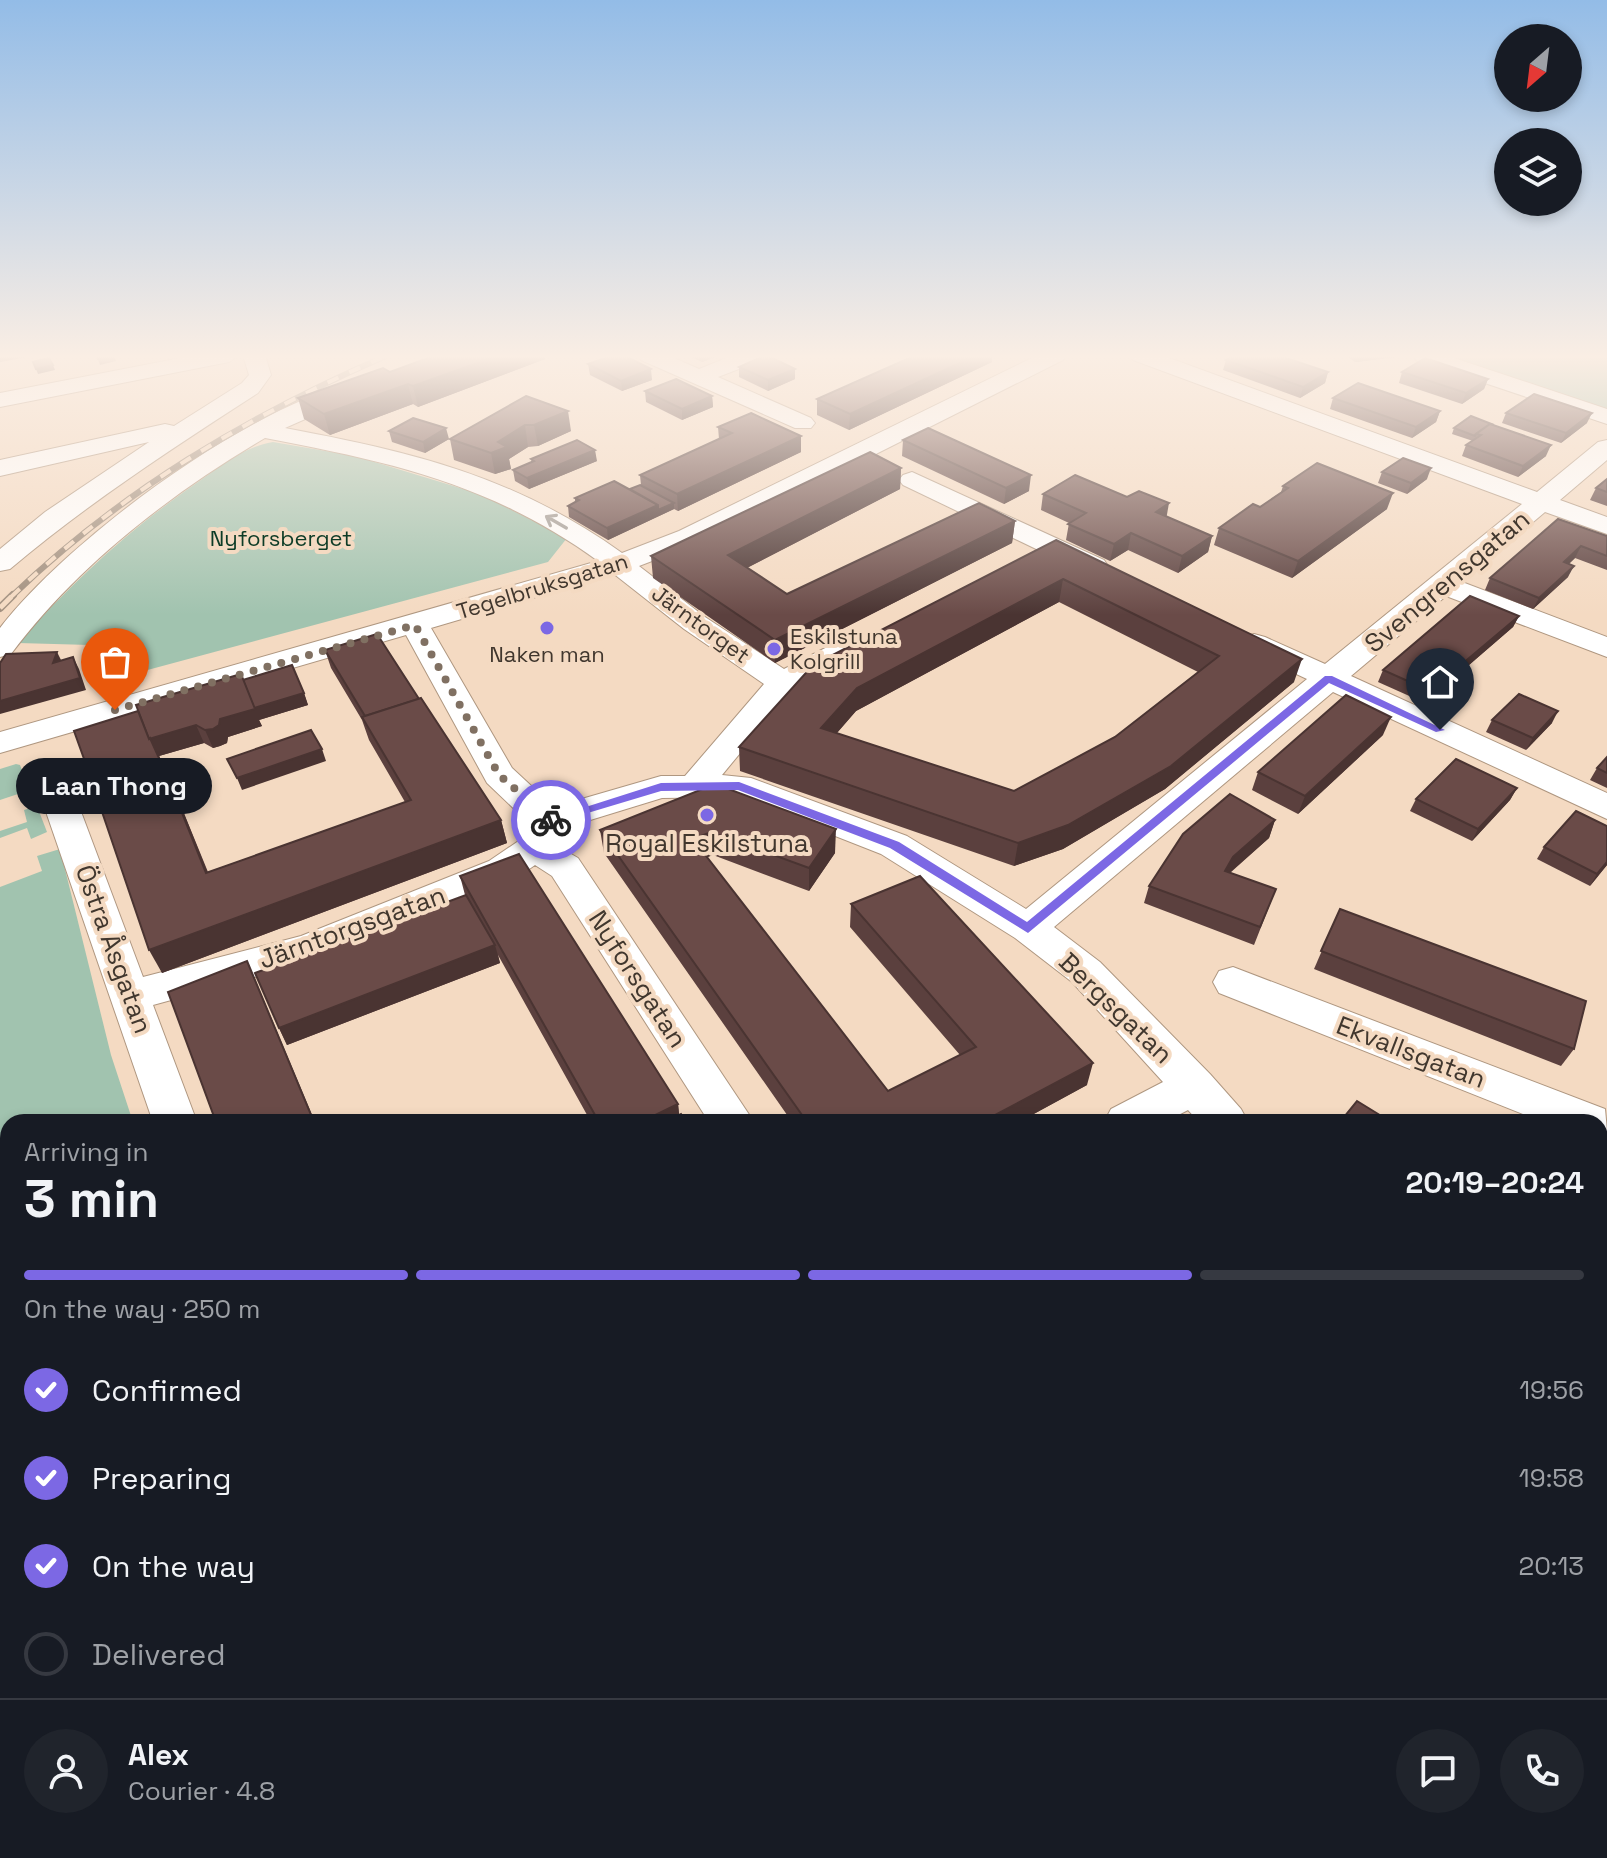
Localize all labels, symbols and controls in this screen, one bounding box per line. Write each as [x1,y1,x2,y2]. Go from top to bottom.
north arrow [1494,24,1582,112]
map controls [1494,24,1582,216]
button: layers [1494,128,1582,216]
street label: Svengrensgatan [1357,502,1537,660]
one-way arrow [545,514,568,530]
park label: Nyforsberget [210,524,352,552]
street label: Tegelbruksgatan [453,547,631,625]
street label: Järntorget [646,579,756,669]
marker: Naken man [538,619,556,637]
place label: Eskilstuna Kolgrill [790,622,898,675]
pin [81,628,149,710]
icon: bag [93,640,137,684]
place label: Naken man [489,640,605,668]
marker: Eskilstuna Kolgrill [765,640,783,658]
pin [1406,648,1474,730]
icon: home [1418,660,1462,704]
callout: Laan Thong [17,758,213,814]
text: Laan Thong [41,769,187,803]
courier [511,780,591,860]
icon: bike [529,798,573,842]
marker: Royal Eskilstuna [698,806,716,824]
place label: Royal Eskilstuna [605,826,809,860]
street label: Östra Åsgatan [68,860,160,1038]
street label: Järntorgsgatan [254,878,450,976]
street label: Nyforsgatan [581,904,695,1054]
street label: Bergsgatan [1052,945,1180,1071]
street label: Ekvallsgatan [1332,1008,1490,1096]
text: Arriving in [24,1135,148,1169]
text: 20:19–20:24 [1406,1163,1584,1202]
text: 3 min [24,1166,159,1232]
text: On the way · 250 m [24,1292,260,1326]
icon: check [24,1368,68,1412]
text: Confirmed [92,1371,242,1410]
text: 19:56 [1519,1373,1584,1407]
icon: check [24,1456,68,1500]
text: Preparing [92,1459,231,1498]
text: 19:58 [1519,1461,1584,1495]
icon: check [24,1544,68,1588]
text: On the way [92,1547,255,1586]
text: 20:13 [1519,1549,1584,1583]
text: Delivered [92,1635,226,1674]
button: person [24,1729,108,1813]
button: chat [1396,1729,1480,1813]
button: phone [1500,1729,1584,1813]
text: Alex [128,1735,189,1774]
text: Courier · 4.8 [128,1774,275,1808]

